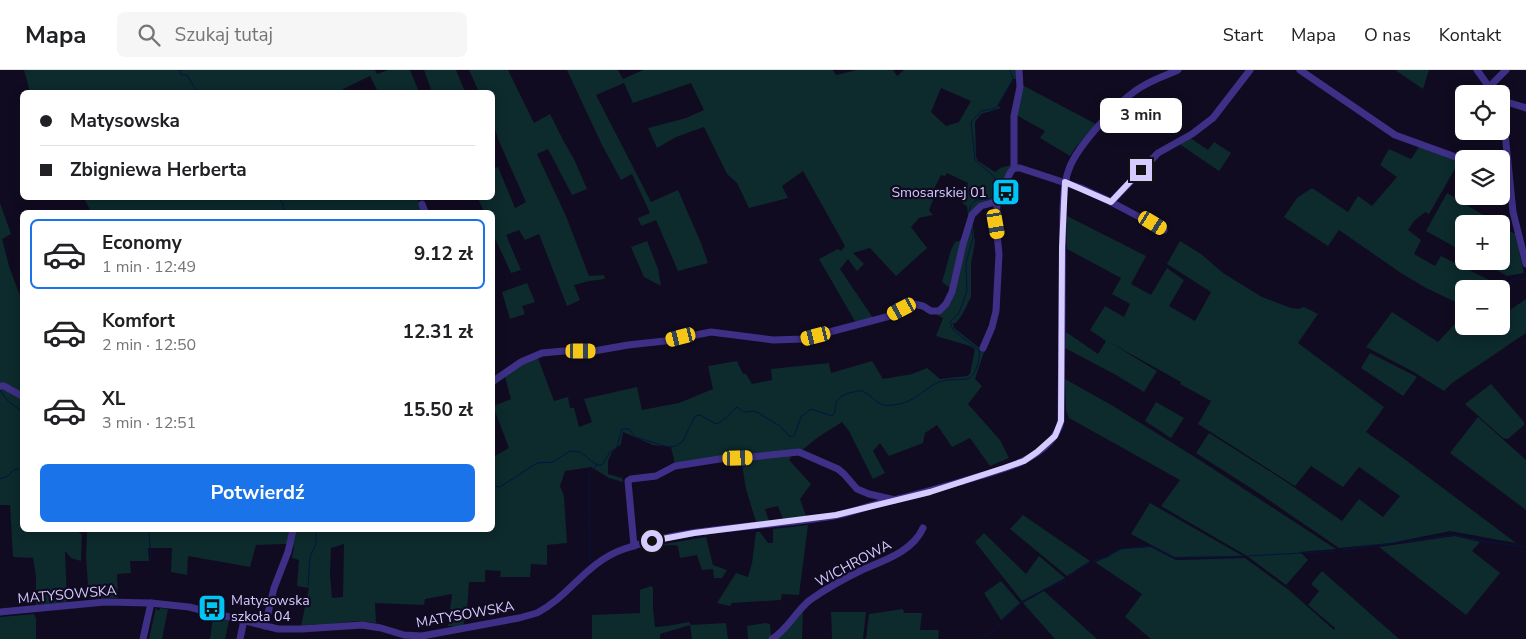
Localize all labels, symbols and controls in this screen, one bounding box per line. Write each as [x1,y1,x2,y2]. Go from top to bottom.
search box [117,12,467,57]
text: Mapa [25,19,87,51]
icon: search [135,21,163,49]
text: Szukaj tutaj [175,22,273,48]
text: Start [1223,23,1263,47]
text: Mapa [1291,23,1336,47]
text: O nas [1364,23,1411,47]
text: Kontakt [1439,23,1501,47]
map controls [1455,85,1510,335]
button: locate [1455,85,1510,140]
callout: 3 min [1100,98,1182,132]
text: 3 min [1120,104,1162,126]
text: Matysowska [70,108,180,134]
button: layers [1455,150,1510,205]
text: Zbigniewa Herberta [70,157,247,183]
route end [1130,159,1152,181]
bus stop icon: Smosarskiej 01 [991,177,1021,207]
place label: Smosarskiej 01 [891,183,987,202]
car [986,208,1005,240]
car [1136,209,1169,237]
button: + [1455,215,1510,270]
text: Economy [102,230,182,256]
icon: car [42,232,87,277]
text: 9.12 zł [414,241,473,267]
text: 1 min · 12:49 [102,256,196,278]
button: − [1455,280,1510,335]
car [885,295,918,323]
text: Komfort [102,308,175,334]
icon: car [42,310,87,355]
text: 12.31 zł [402,319,473,345]
car [799,325,832,347]
car [664,326,697,348]
text: 2 min · 12:50 [102,334,196,356]
car [566,344,596,359]
text: XL [102,386,125,412]
icon: car [42,388,87,433]
text: 15.50 zł [402,397,473,423]
text: 3 min · 12:51 [102,412,196,434]
car [722,450,753,466]
button: Potwierdź [40,464,475,522]
route start [641,530,663,552]
street label: WICHROWA [812,535,895,591]
street label: MATYSOWSKA [17,581,117,608]
place label: Matysowska szkoła 04 [231,591,310,626]
bus stop icon: Matysowska szkoła 04 [197,593,227,623]
street label: MATYSOWSKA [415,597,516,632]

